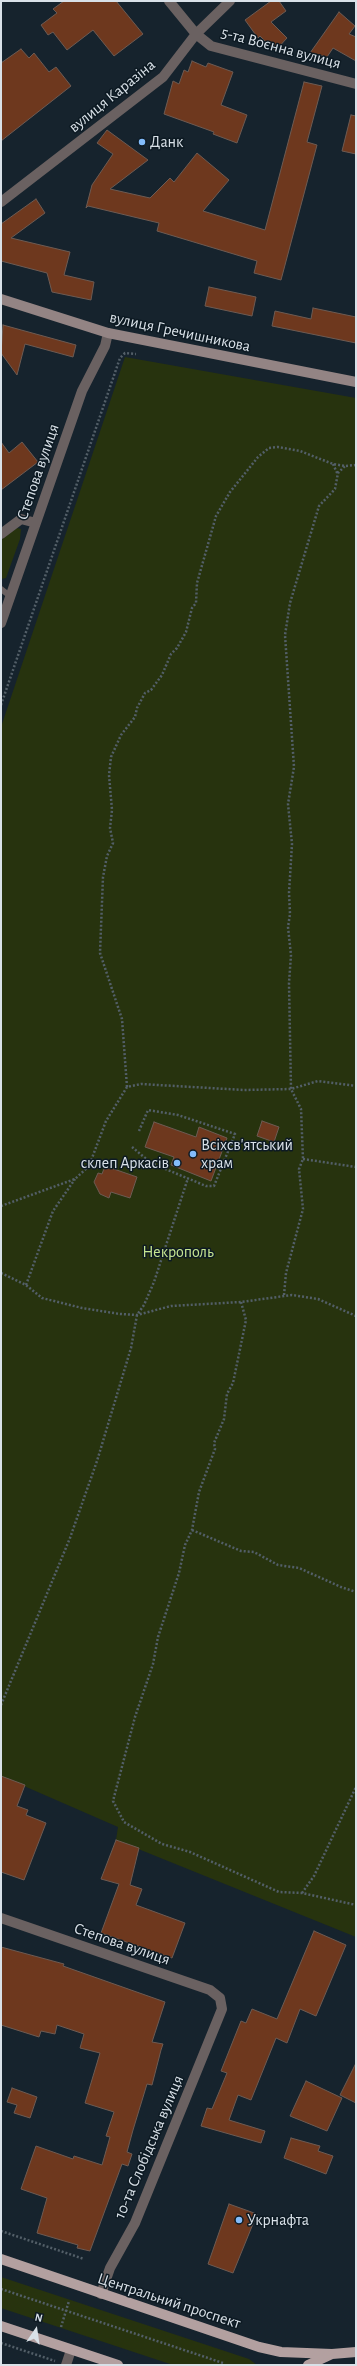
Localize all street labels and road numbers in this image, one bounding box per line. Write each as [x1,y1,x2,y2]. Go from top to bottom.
street label: 5-та Воєнна вулиця [219,23,343,73]
street label: вулиця Каразіна [65,55,159,137]
street label: вулиця Гречишникова [108,308,252,356]
street label: Степова вулиця [13,421,63,523]
street label: Степова вулиця [71,1919,173,1969]
street label: 10-та Слобідська вулиця [110,2072,188,2222]
street label: Центральний проспект [95,2269,243,2333]

